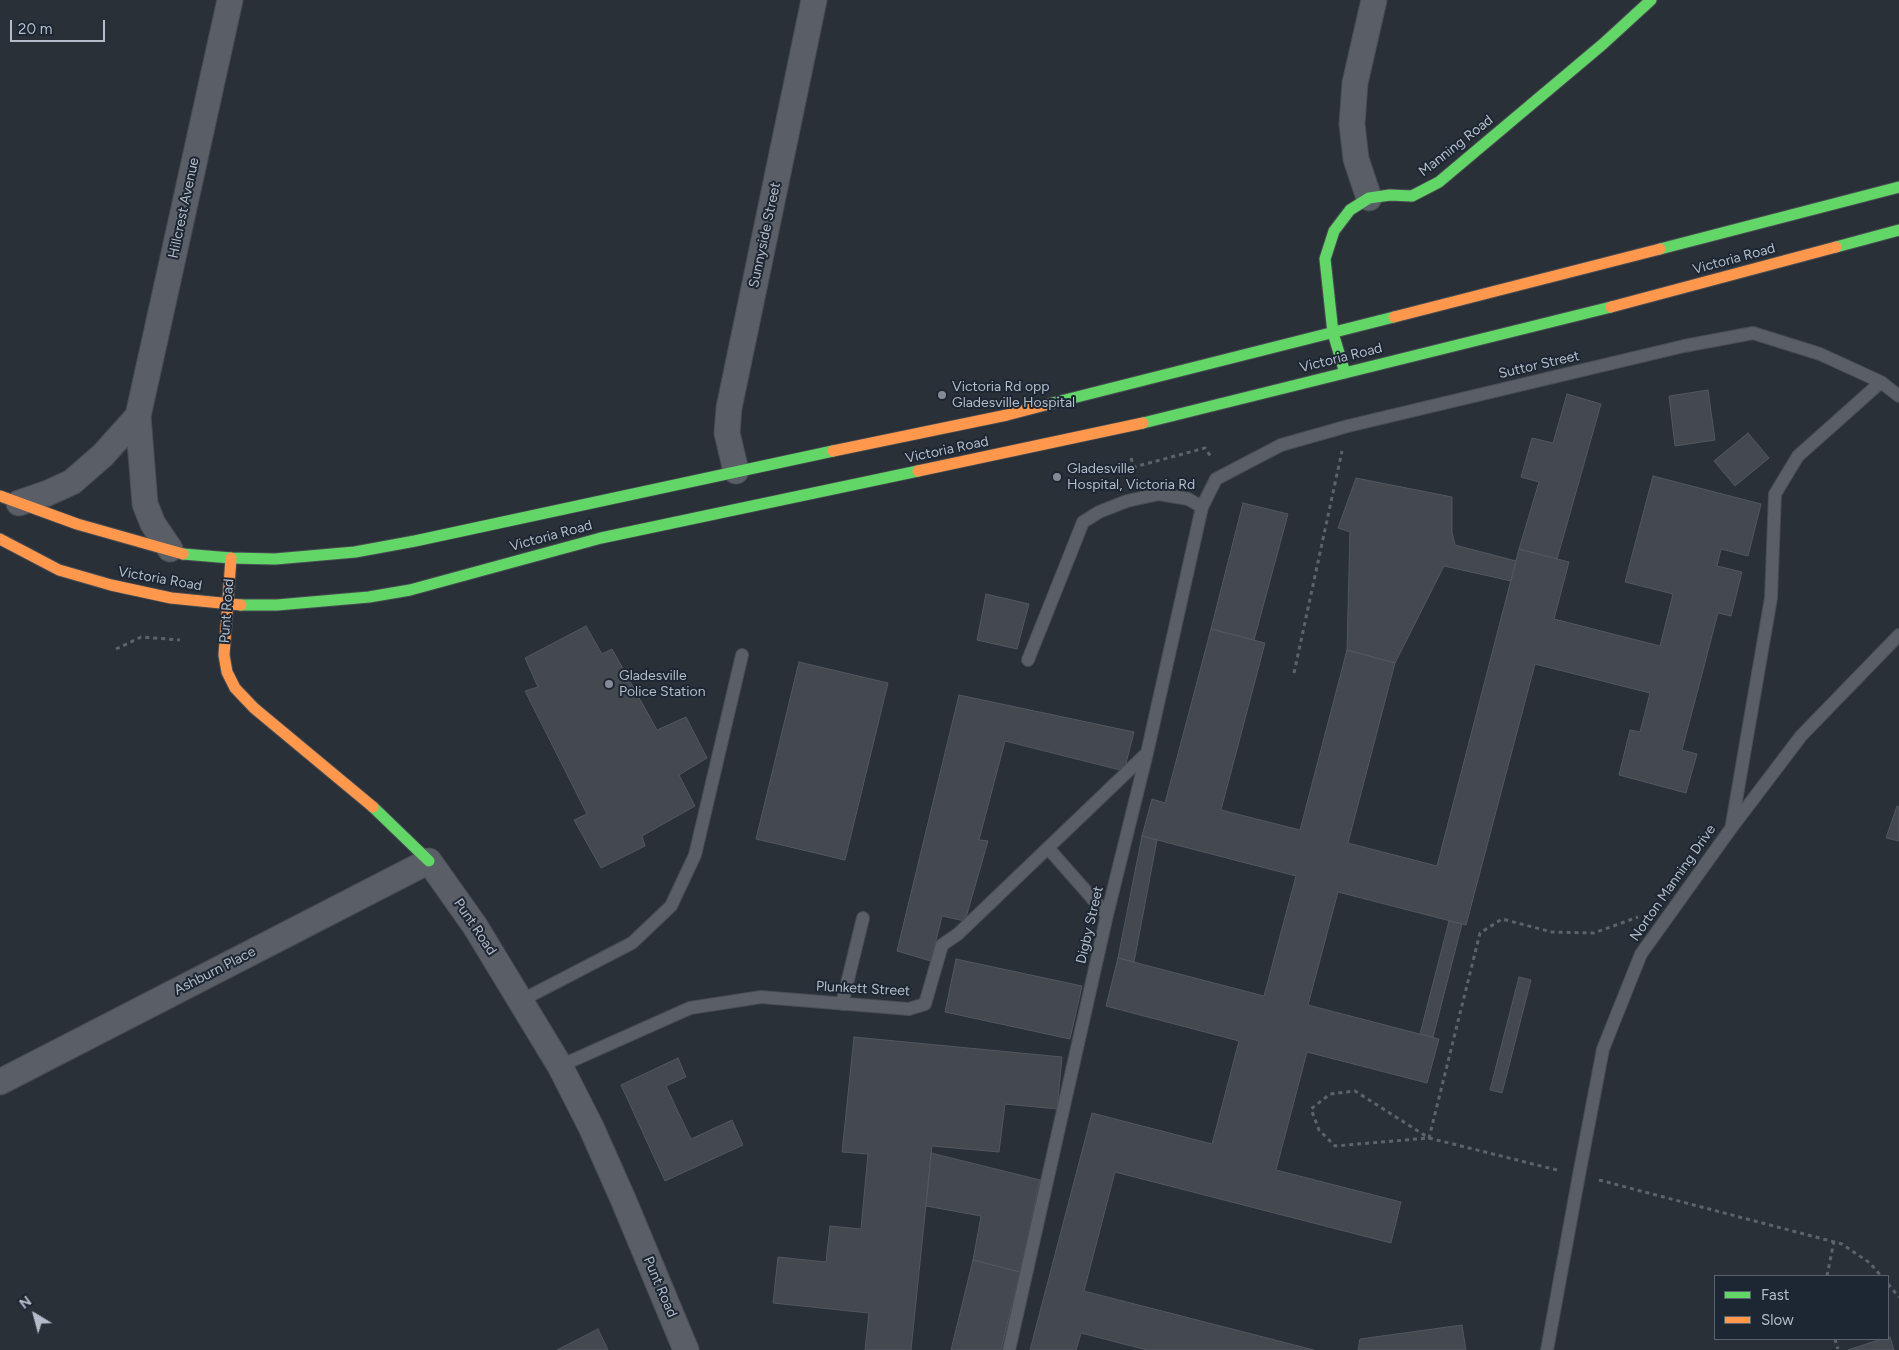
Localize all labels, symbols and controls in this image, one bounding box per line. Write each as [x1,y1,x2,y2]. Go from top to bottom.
scale bar [12,10,108,42]
text: 20 m [18,20,52,38]
street label: Manning Road [1416,112,1496,180]
street label: Hillcrest Avenue [165,156,203,260]
street label: Sunnyside Street [746,181,784,289]
street label: Victoria Road [1691,240,1777,278]
street label: Victoria Road [1298,340,1384,376]
street label: Suttor Street [1497,348,1581,382]
place label: Victoria Rd opp Gladesville Hospital [952,379,1075,412]
marker: Victoria Rd opp Gladesville Hospital [936,389,948,401]
street label: Victoria Road [904,433,990,467]
place label: Gladesville Hospital, Victoria Rd [1067,461,1195,494]
marker: Gladesville Hospital, Victoria Rd [1051,471,1063,483]
street label: Victoria Road [508,517,594,555]
street label: Victoria Road [117,563,203,595]
street label: Punt Road [216,578,238,644]
place label: Gladesville Police Station [619,668,706,700]
marker: Gladesville Police Station [603,678,615,690]
street label: Norton Manning Drive [1627,822,1719,944]
street label: Digby Street [1073,885,1107,965]
street label: Punt Road [450,896,500,958]
street label: Ashburn Place [171,943,259,999]
street label: Plunkett Street [815,978,911,1000]
street label: Punt Road [640,1254,680,1320]
legend [1714,1275,1889,1340]
text: Fast [1761,1286,1789,1304]
north arrow [10,1290,60,1340]
text: N [16,1293,35,1313]
text: Slow [1761,1311,1794,1329]

